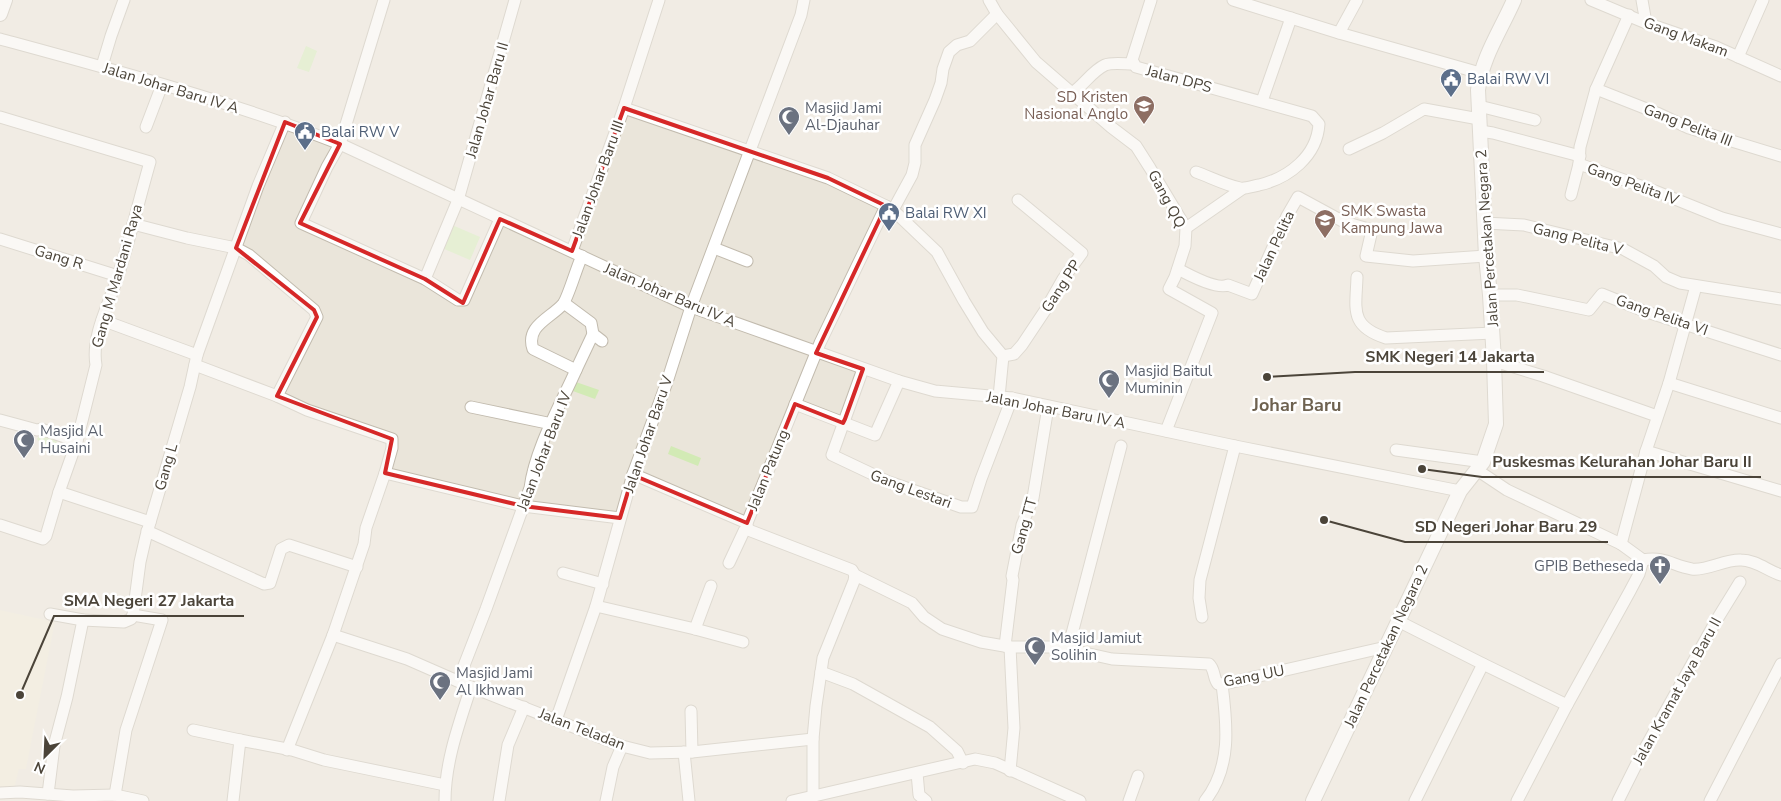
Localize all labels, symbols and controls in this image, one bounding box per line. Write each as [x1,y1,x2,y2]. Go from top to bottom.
street label: Gang Makam [1641,12,1731,62]
street label: Jalan Johar Baru II [461,40,513,161]
street label: Jalan Johar Baru IV A [100,58,241,118]
street label: Jalan DPS [1143,60,1214,97]
public building icon: Balai RW VI [1439,67,1463,98]
place label: Balai RW VI [1467,69,1549,89]
place label: SD Kristen Nasional Anglo [1024,87,1128,124]
school or university icon: SD Kristen Nasional Anglo [1132,94,1156,125]
place label: Masjid Jami Al-Djauhar [805,98,882,135]
street label: Gang Pelita III [1641,99,1735,151]
mosque icon: Masjid Jami Al-Djauhar [777,105,801,136]
street label: Jalan Johar Baru III [567,117,629,241]
public building icon: Balai RW V [293,120,317,151]
place label: Balai RW V [321,122,400,142]
street label: Jalan Percetakan Negara 2 [1471,149,1503,328]
street label: Gang Pelita IV [1584,158,1682,210]
street label: Gang QQ [1143,166,1191,232]
public building icon: Balai RW XI [877,201,901,232]
place label: SMK Swasta Kampung Jawa [1341,201,1443,238]
street label: Gang M Mardani Raya [87,202,147,350]
place label: Balai RW XI [905,203,987,223]
street label: Jalan Pelita [1248,207,1299,286]
school or university icon: SMK Swasta Kampung Jawa [1313,208,1337,239]
street label: Gang Pelita V [1531,218,1626,260]
street label: Gang R [32,240,86,274]
street label: Gang PP [1037,255,1086,316]
street label: Jalan Johar Baru IV A [600,258,739,332]
street label: Gang Pelita VI [1613,290,1711,340]
callout: SMK Negeri 14 Jakarta [1355,341,1544,372]
text: SMK Negeri 14 Jakarta [1365,346,1535,368]
place label: Masjid Baitul Muminin [1125,361,1213,398]
mosque icon: Masjid Baitul Muminin [1097,368,1121,399]
street label: Jalan Johar Baru V [618,372,678,496]
street label: Jalan Johar Baru IV A [984,387,1127,433]
street label: Jalan Johar Baru IV [512,388,576,515]
district label: Johar Baru [1252,393,1341,417]
place label: Masjid Al Husaini [40,421,104,458]
street label: Jalan Patung [742,427,793,514]
mosque icon: Masjid Al Husaini [12,428,36,459]
street label: Gang L [150,441,182,493]
callout: Puskesmas Kelurahan Johar Baru II [1482,446,1761,477]
text: Puskesmas Kelurahan Johar Baru II [1492,451,1752,473]
street label: Gang Lestari [868,465,954,513]
street label: Gang TT [1006,495,1042,557]
callout: SD Negeri Johar Baru 29 [1405,511,1608,542]
text: SD Negeri Johar Baru 29 [1415,516,1597,538]
church icon: GPIB Betheseda [1648,554,1672,585]
place label: GPIB Betheseda [1534,556,1644,576]
street label: Jalan Percetakan Negara 2 [1339,561,1433,732]
callout: SMA Negeri 27 Jakarta [54,585,244,616]
text: SMA Negeri 27 Jakarta [64,590,234,612]
street label: Jalan Kramat Jaya Baru II [1628,614,1726,769]
place label: Masjid Jamiut Solihin [1051,628,1142,665]
mosque icon: Masjid Jamiut Solihin [1023,635,1047,666]
street label: Gang UU [1222,660,1286,692]
place label: Masjid Jami Al Ikhwan [456,663,533,700]
mosque icon: Masjid Jami Al Ikhwan [428,670,452,701]
street label: Jalan Teladan [535,703,628,755]
north arrow [20,731,70,781]
text: N [31,757,49,778]

